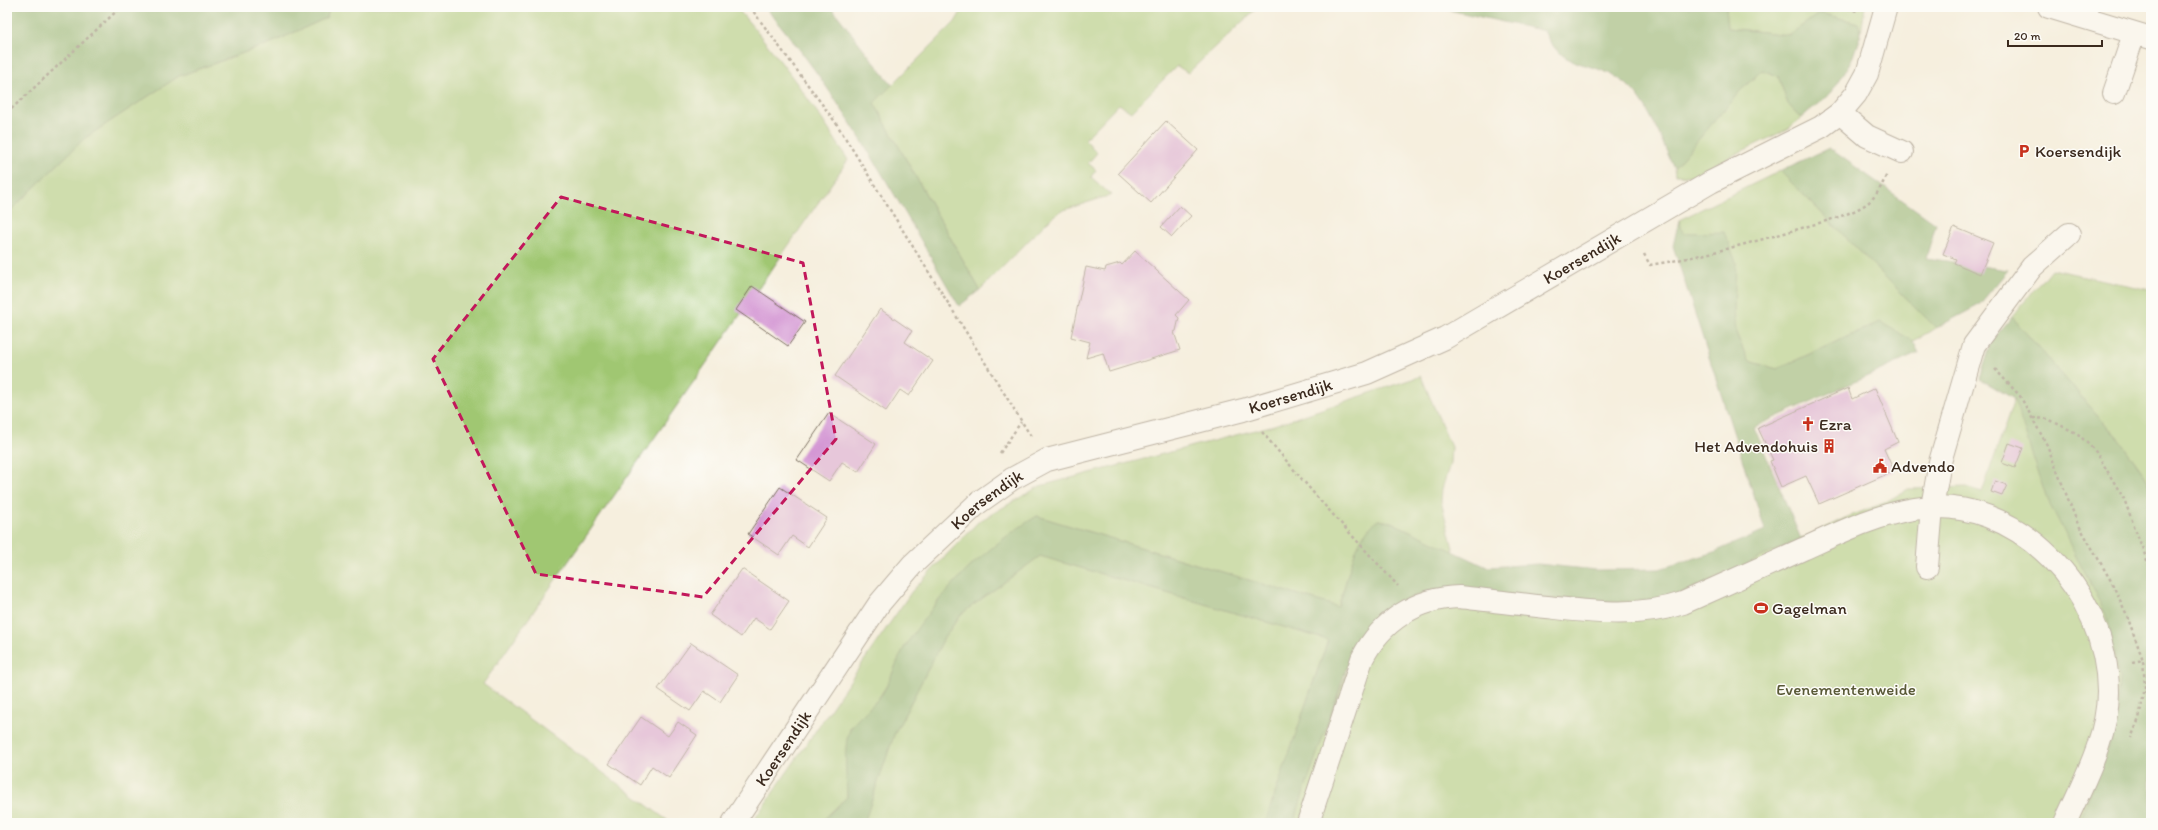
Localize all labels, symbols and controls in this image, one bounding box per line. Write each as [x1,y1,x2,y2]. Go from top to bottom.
scale bar [2008,22,2102,48]
text: 20 m [2014,29,2041,43]
place label: Koersendijk [2035,141,2122,161]
parking icon: Koersendijk [2016,143,2032,159]
street label: Koersendijk [1539,227,1624,288]
street label: Koersendijk [1246,374,1335,418]
place label: Ezra [1819,414,1852,434]
church icon: Ezra [1800,416,1816,432]
place label: Het Advendohuis [1694,436,1818,456]
building icon: Het Advendohuis [1821,438,1837,454]
place label: Advendo [1891,456,1955,476]
public building icon: Advendo [1872,458,1888,474]
street label: Koersendijk [946,465,1026,534]
place label: Gagelman [1772,598,1847,618]
sports icon: Gagelman [1753,600,1769,616]
park label: Evenementenweide [1776,679,1916,699]
street label: Koersendijk [751,706,815,790]

